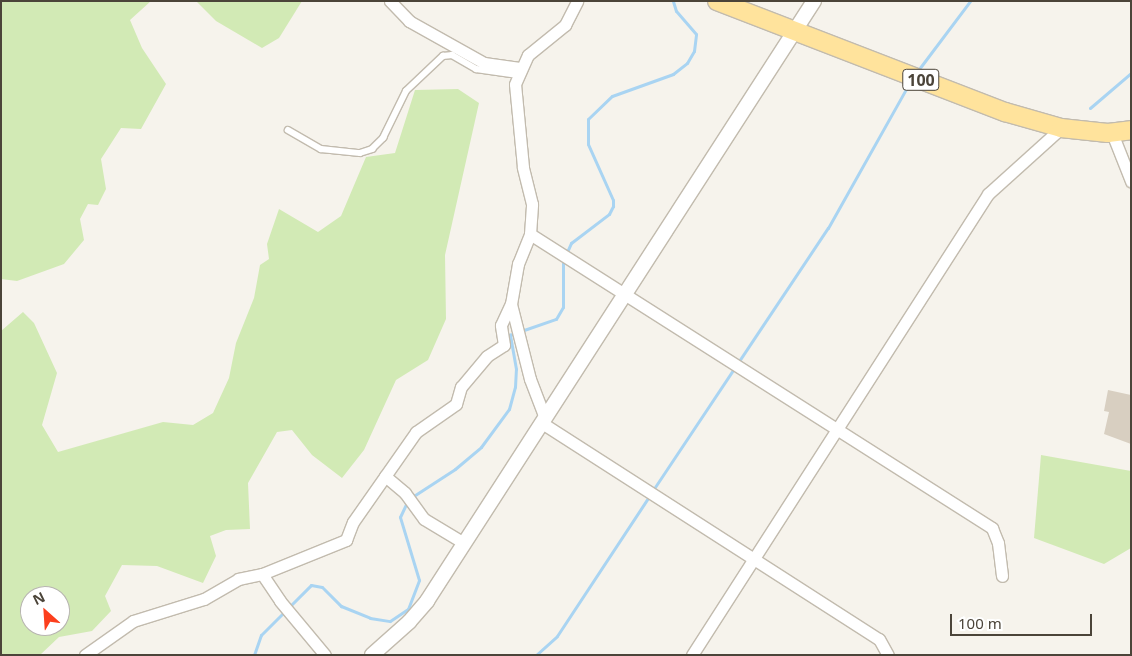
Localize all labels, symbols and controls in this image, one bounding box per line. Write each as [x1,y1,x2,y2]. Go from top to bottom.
road number: 100 [902,66,940,94]
north arrow [20,586,70,636]
text: N [29,587,48,609]
scale bar [952,604,1094,636]
text: 100 m [958,613,1002,633]

